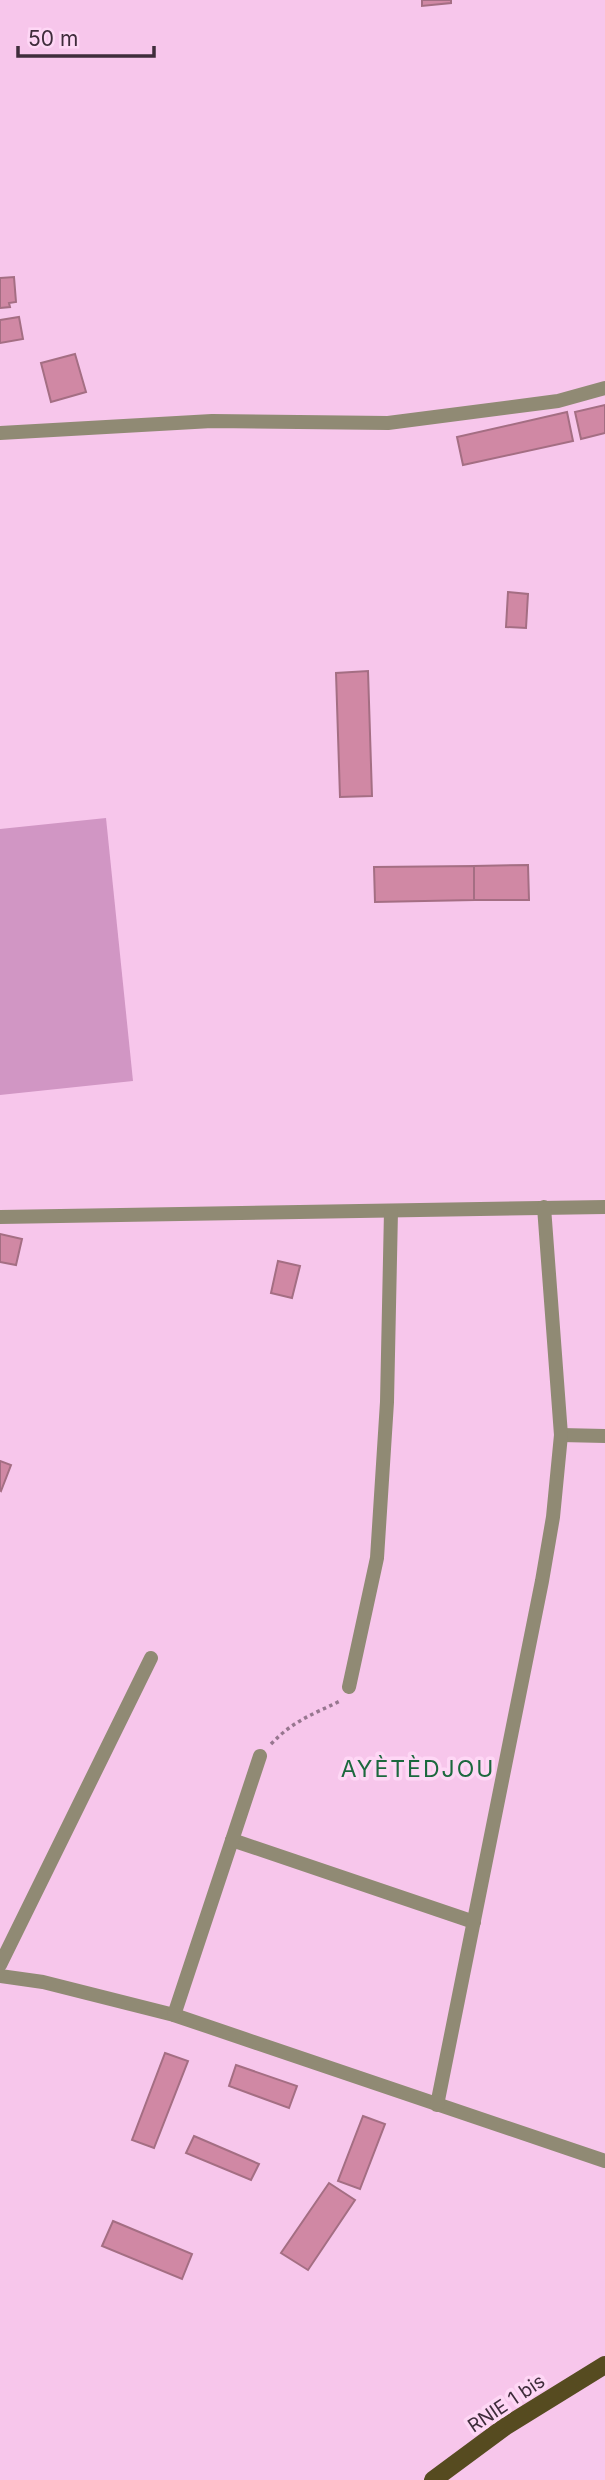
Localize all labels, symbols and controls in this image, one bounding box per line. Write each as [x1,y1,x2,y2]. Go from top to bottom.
scale bar [18,14,154,58]
text: 50 m [28,26,78,51]
district label: AYÈTÈDJOU [341,1755,495,1783]
street label: RNIE 1 bis [463,2369,549,2437]

